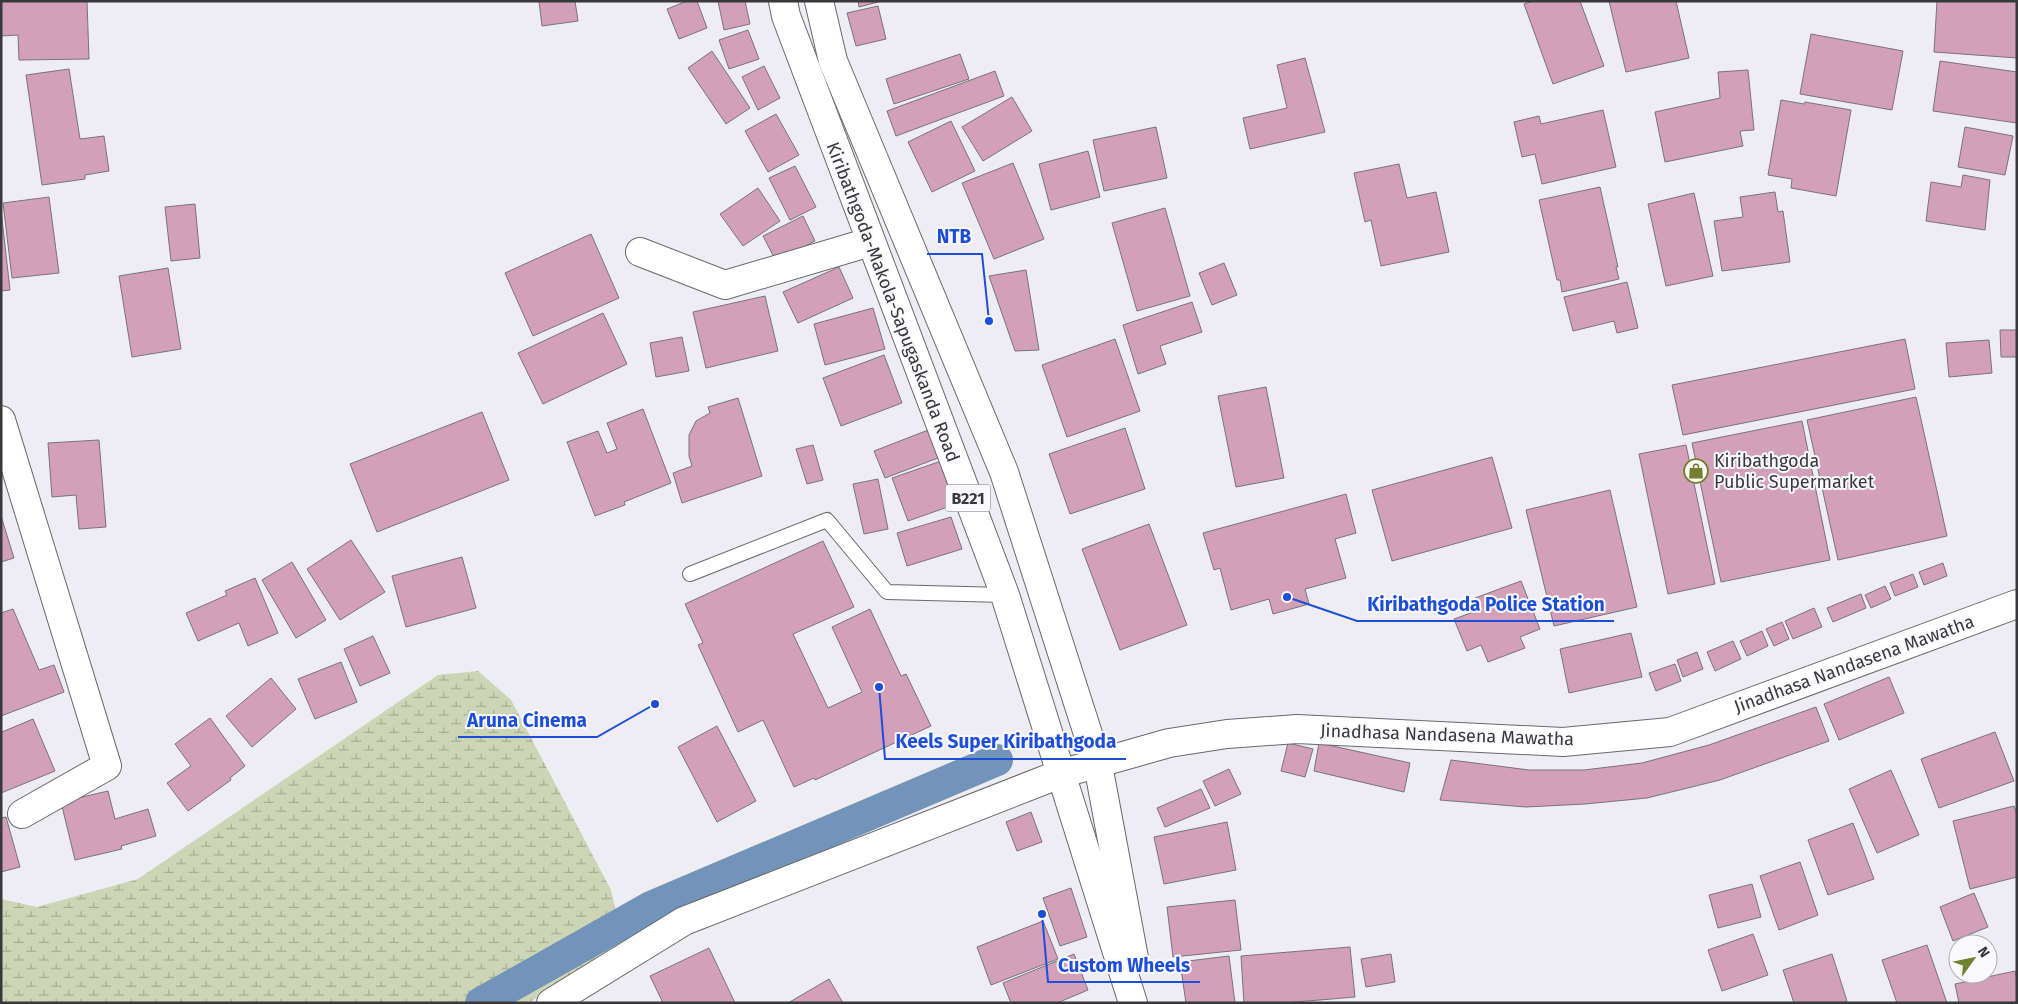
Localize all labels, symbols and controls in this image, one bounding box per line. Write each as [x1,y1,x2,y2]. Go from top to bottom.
street label: Kiribathgoda-Makola-Sapugaskanda Road [822,139,964,465]
callout: NTB [927,220,982,254]
text: NTB [937,225,972,248]
place label: Kiribathgoda Public Supermarket [1714,450,1875,493]
shop icon: Kiribathgoda Public Supermarket [1683,458,1709,484]
road number: B221 [946,484,990,512]
callout: Kiribathgoda Police Station [1357,587,1614,621]
text: Kiribathgoda Police Station [1367,593,1605,616]
street label: Jinadhasa Nandasena Mawatha [1731,610,1977,718]
callout: Aruna Cinema [458,703,597,737]
text: Aruna Cinema [466,709,587,732]
street label: Jinadhasa Nandasena Mawatha [1320,720,1574,750]
callout: Keels Super Kiribathgoda [885,725,1126,759]
text: Keels Super Kiribathgoda [896,730,1116,753]
north arrow [1948,934,1998,984]
text: N [1974,944,1993,961]
callout: Custom Wheels [1048,948,1200,982]
text: Custom Wheels [1058,954,1190,977]

